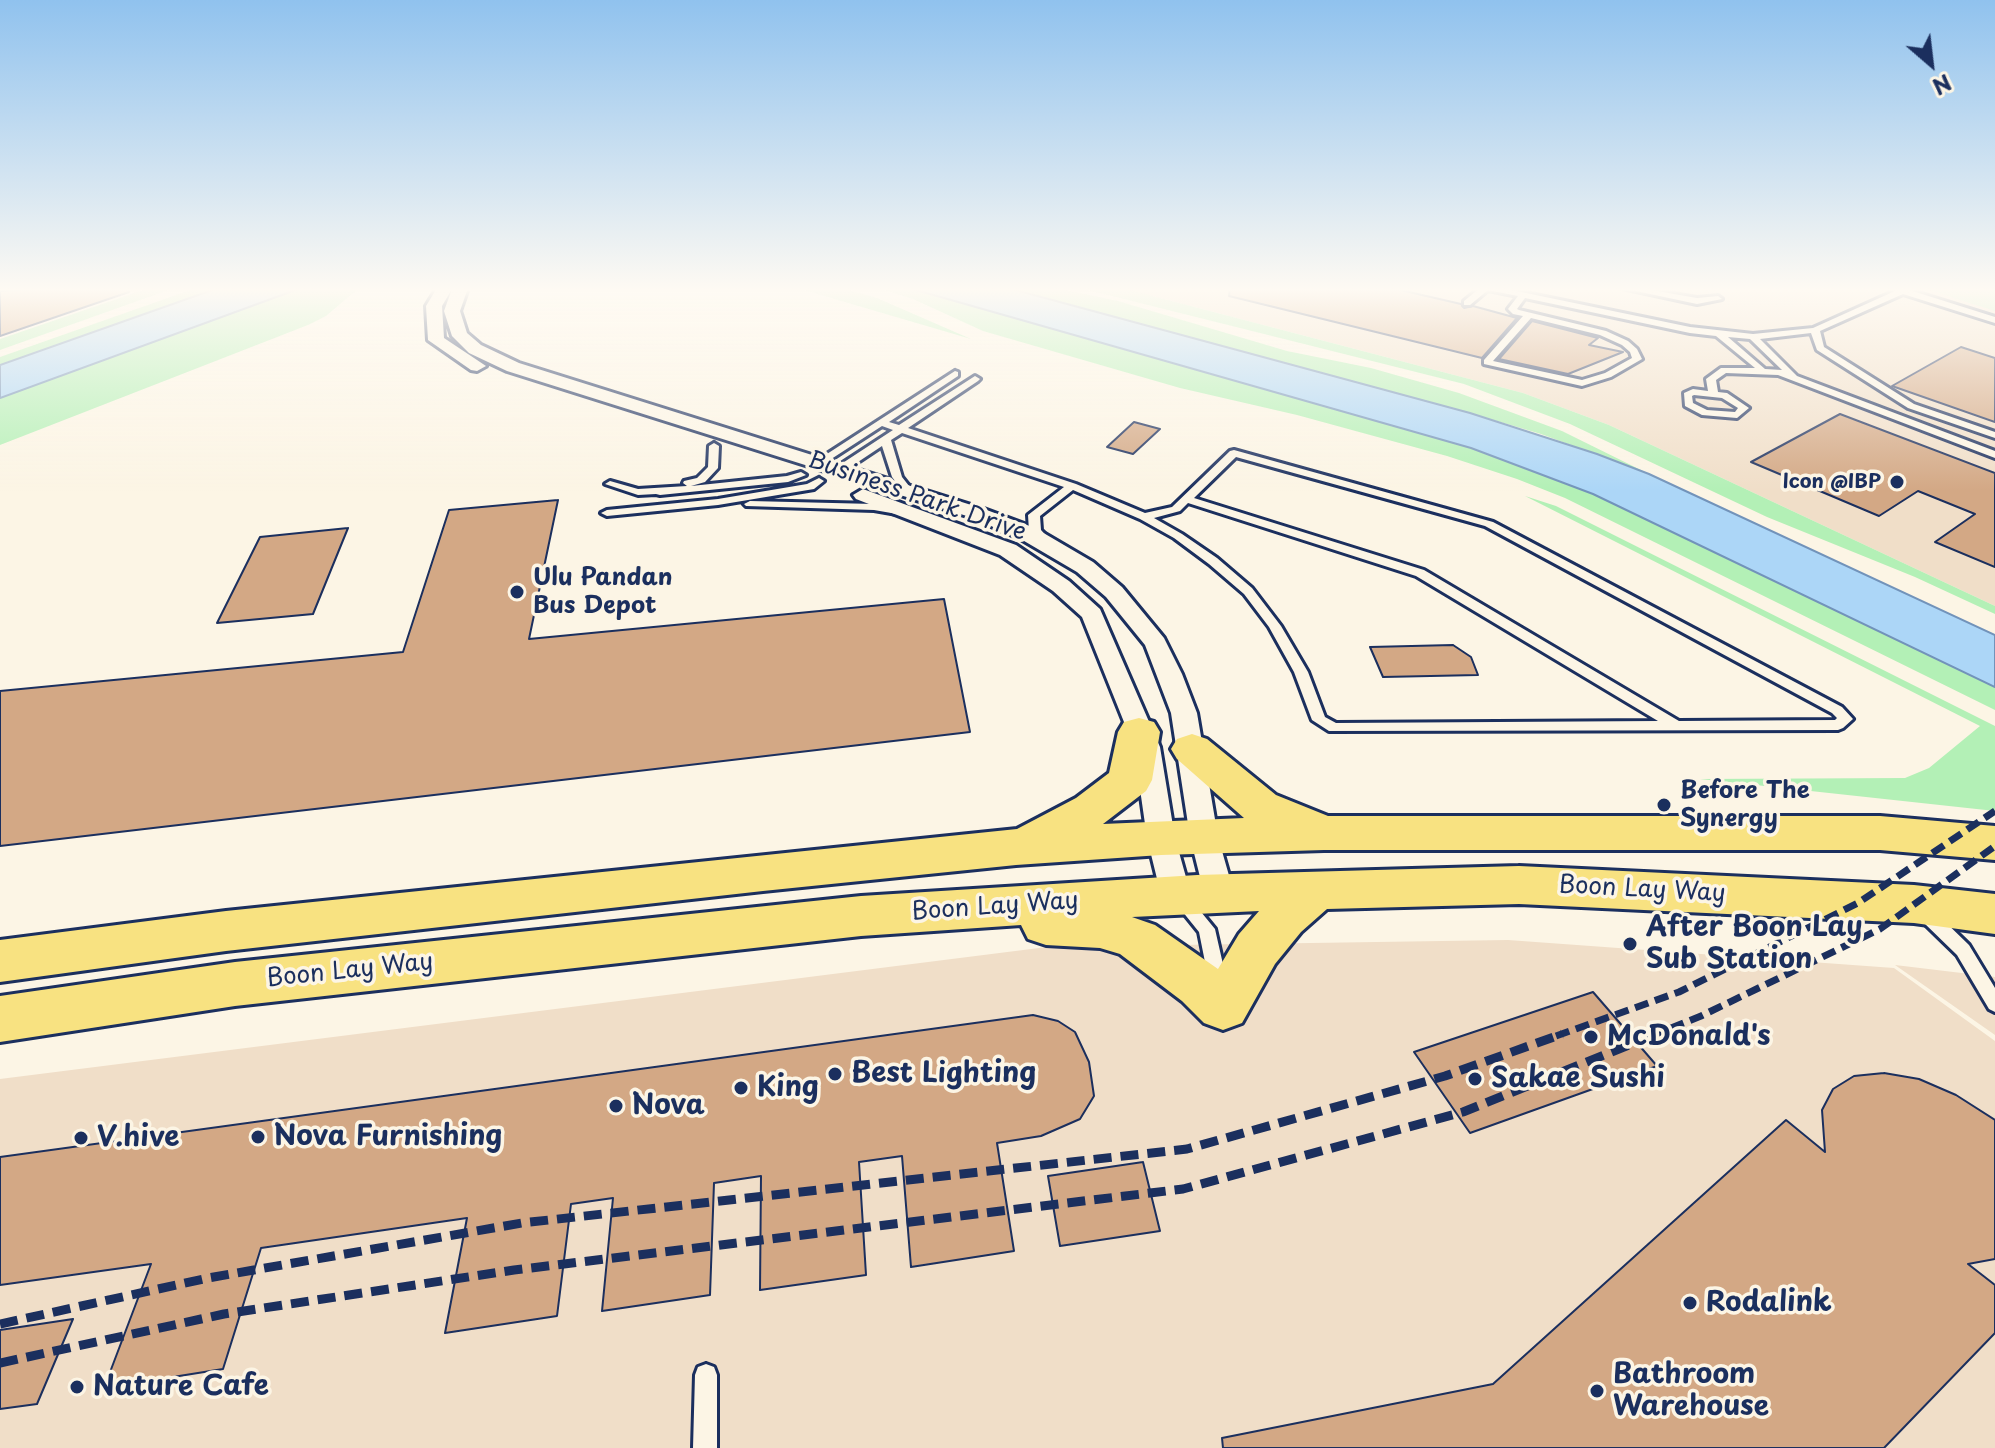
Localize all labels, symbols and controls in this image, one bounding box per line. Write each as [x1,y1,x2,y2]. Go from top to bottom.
north arrow [1891,24,1971,104]
text: N [1927,67,1958,104]
street label: Business Park Drive [804,446,1030,548]
place label: Icon @IBP [1783,470,1881,494]
marker: Icon @IBP [1888,473,1906,491]
place label: Ulu Pandan Bus Depot [533,564,672,620]
marker: Ulu Pandan Bus Depot [508,583,526,601]
place label: Before The Synergy [1680,777,1810,833]
marker: Before The Synergy [1655,796,1673,814]
street label: Boon Lay Way [1558,871,1726,909]
street label: Boon Lay Way [911,887,1079,927]
place label: After Boon Lay Sub Station [1646,911,1863,977]
marker: After Boon Lay Sub Station [1621,935,1639,953]
street label: Boon Lay Way [265,948,435,994]
place label: McDonald's [1607,1020,1771,1054]
marker: McDonald's [1582,1028,1600,1046]
place label: Best Lighting [851,1057,1036,1091]
place label: Sakae Sushi [1491,1062,1665,1096]
marker: Best Lighting [826,1065,844,1083]
marker: Sakae Sushi [1466,1070,1484,1088]
place label: King [757,1071,819,1105]
marker: King [732,1079,750,1097]
place label: Nova [632,1089,705,1123]
marker: Nova [607,1097,625,1115]
place label: Nova Furnishing [274,1120,502,1154]
place label: V.hive [97,1121,180,1155]
marker: Nova Furnishing [249,1128,267,1146]
marker: V.hive [72,1129,90,1147]
place label: Rodalink [1706,1286,1832,1320]
marker: Rodalink [1681,1294,1699,1312]
place label: Bathroom Warehouse [1613,1358,1769,1424]
place label: Nature Cafe [93,1370,269,1404]
marker: Nature Cafe [68,1378,86,1396]
marker: Bathroom Warehouse [1588,1382,1606,1400]

